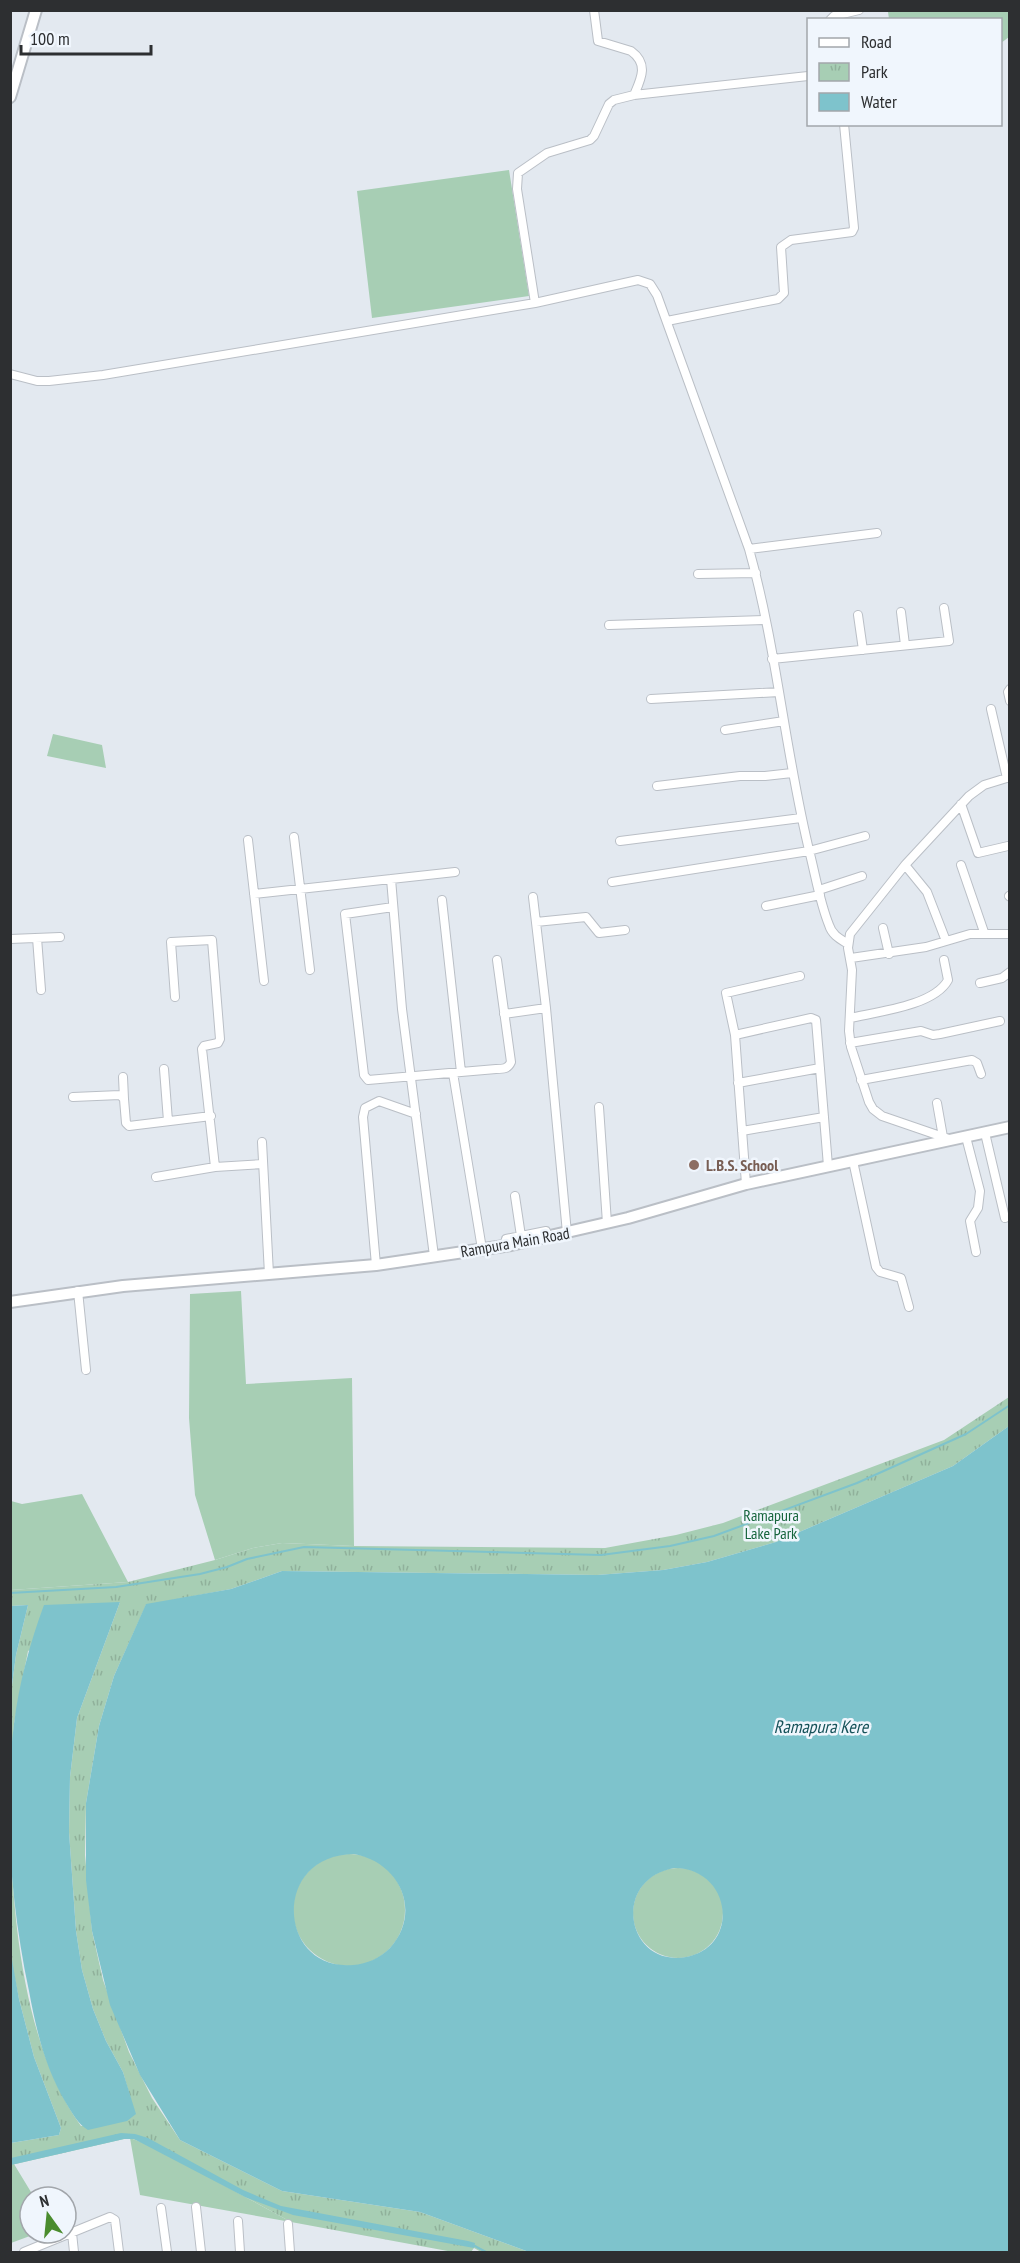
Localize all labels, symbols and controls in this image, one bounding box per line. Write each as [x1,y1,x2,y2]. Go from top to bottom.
scale bar [21,18,152,56]
legend [807,18,1002,126]
text: 100 m [30,27,70,50]
text: Road [861,30,892,53]
text: Park [861,60,888,83]
text: Water [861,90,897,113]
place label: L.B.S. School [706,1155,778,1175]
marker: L.B.S. School [687,1158,701,1172]
street label: Rampura Main Road [459,1223,571,1261]
park label: Ramapura Lake Park [743,1505,799,1543]
water label: Ramapura Kere [774,1715,870,1738]
north arrow [18,2185,78,2245]
text: N [37,2190,51,2211]

